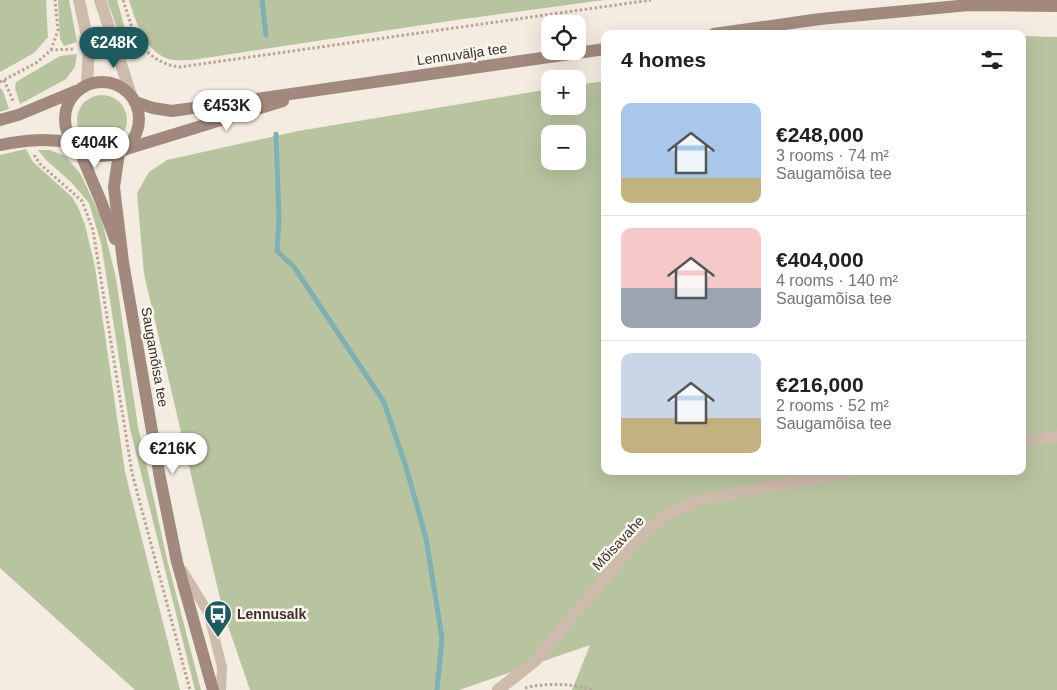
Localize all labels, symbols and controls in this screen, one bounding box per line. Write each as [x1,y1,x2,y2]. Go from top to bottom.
map controls [541,15,586,170]
button: locate [541,15,586,60]
pin: €248K [79,27,149,69]
text: €248K [90,34,138,51]
street label: Lennuvälja tee [416,40,508,68]
icon: filters [978,46,1006,74]
text: 4 homes [621,48,706,71]
button: + [541,70,586,115]
pin: €453K [192,90,262,132]
text: €453K [203,97,251,114]
icon: home [661,123,721,183]
text: €248,000 [776,123,864,146]
button: − [541,125,586,170]
pin: €404K [60,126,130,169]
text: €404K [71,134,119,151]
text: 3 rooms · 74 m² [776,147,889,164]
text: Saugamõisa tee [776,165,892,182]
icon: home [661,248,721,308]
text: €404,000 [776,248,864,271]
text: 4 rooms · 140 m² [776,272,898,289]
text: Saugamõisa tee [776,290,892,307]
street label: Saugamõisa tee [138,306,172,408]
icon: home [661,373,721,433]
text: €216,000 [776,373,864,396]
text: 2 rooms · 52 m² [776,397,889,414]
text: Saugamõisa tee [776,415,892,432]
pin: €216K [138,432,208,475]
text: €216K [149,440,197,457]
street label: Mõisavahe [589,513,647,573]
bus stop icon: Lennusalk [203,599,233,638]
place label: Lennusalk [237,606,306,622]

